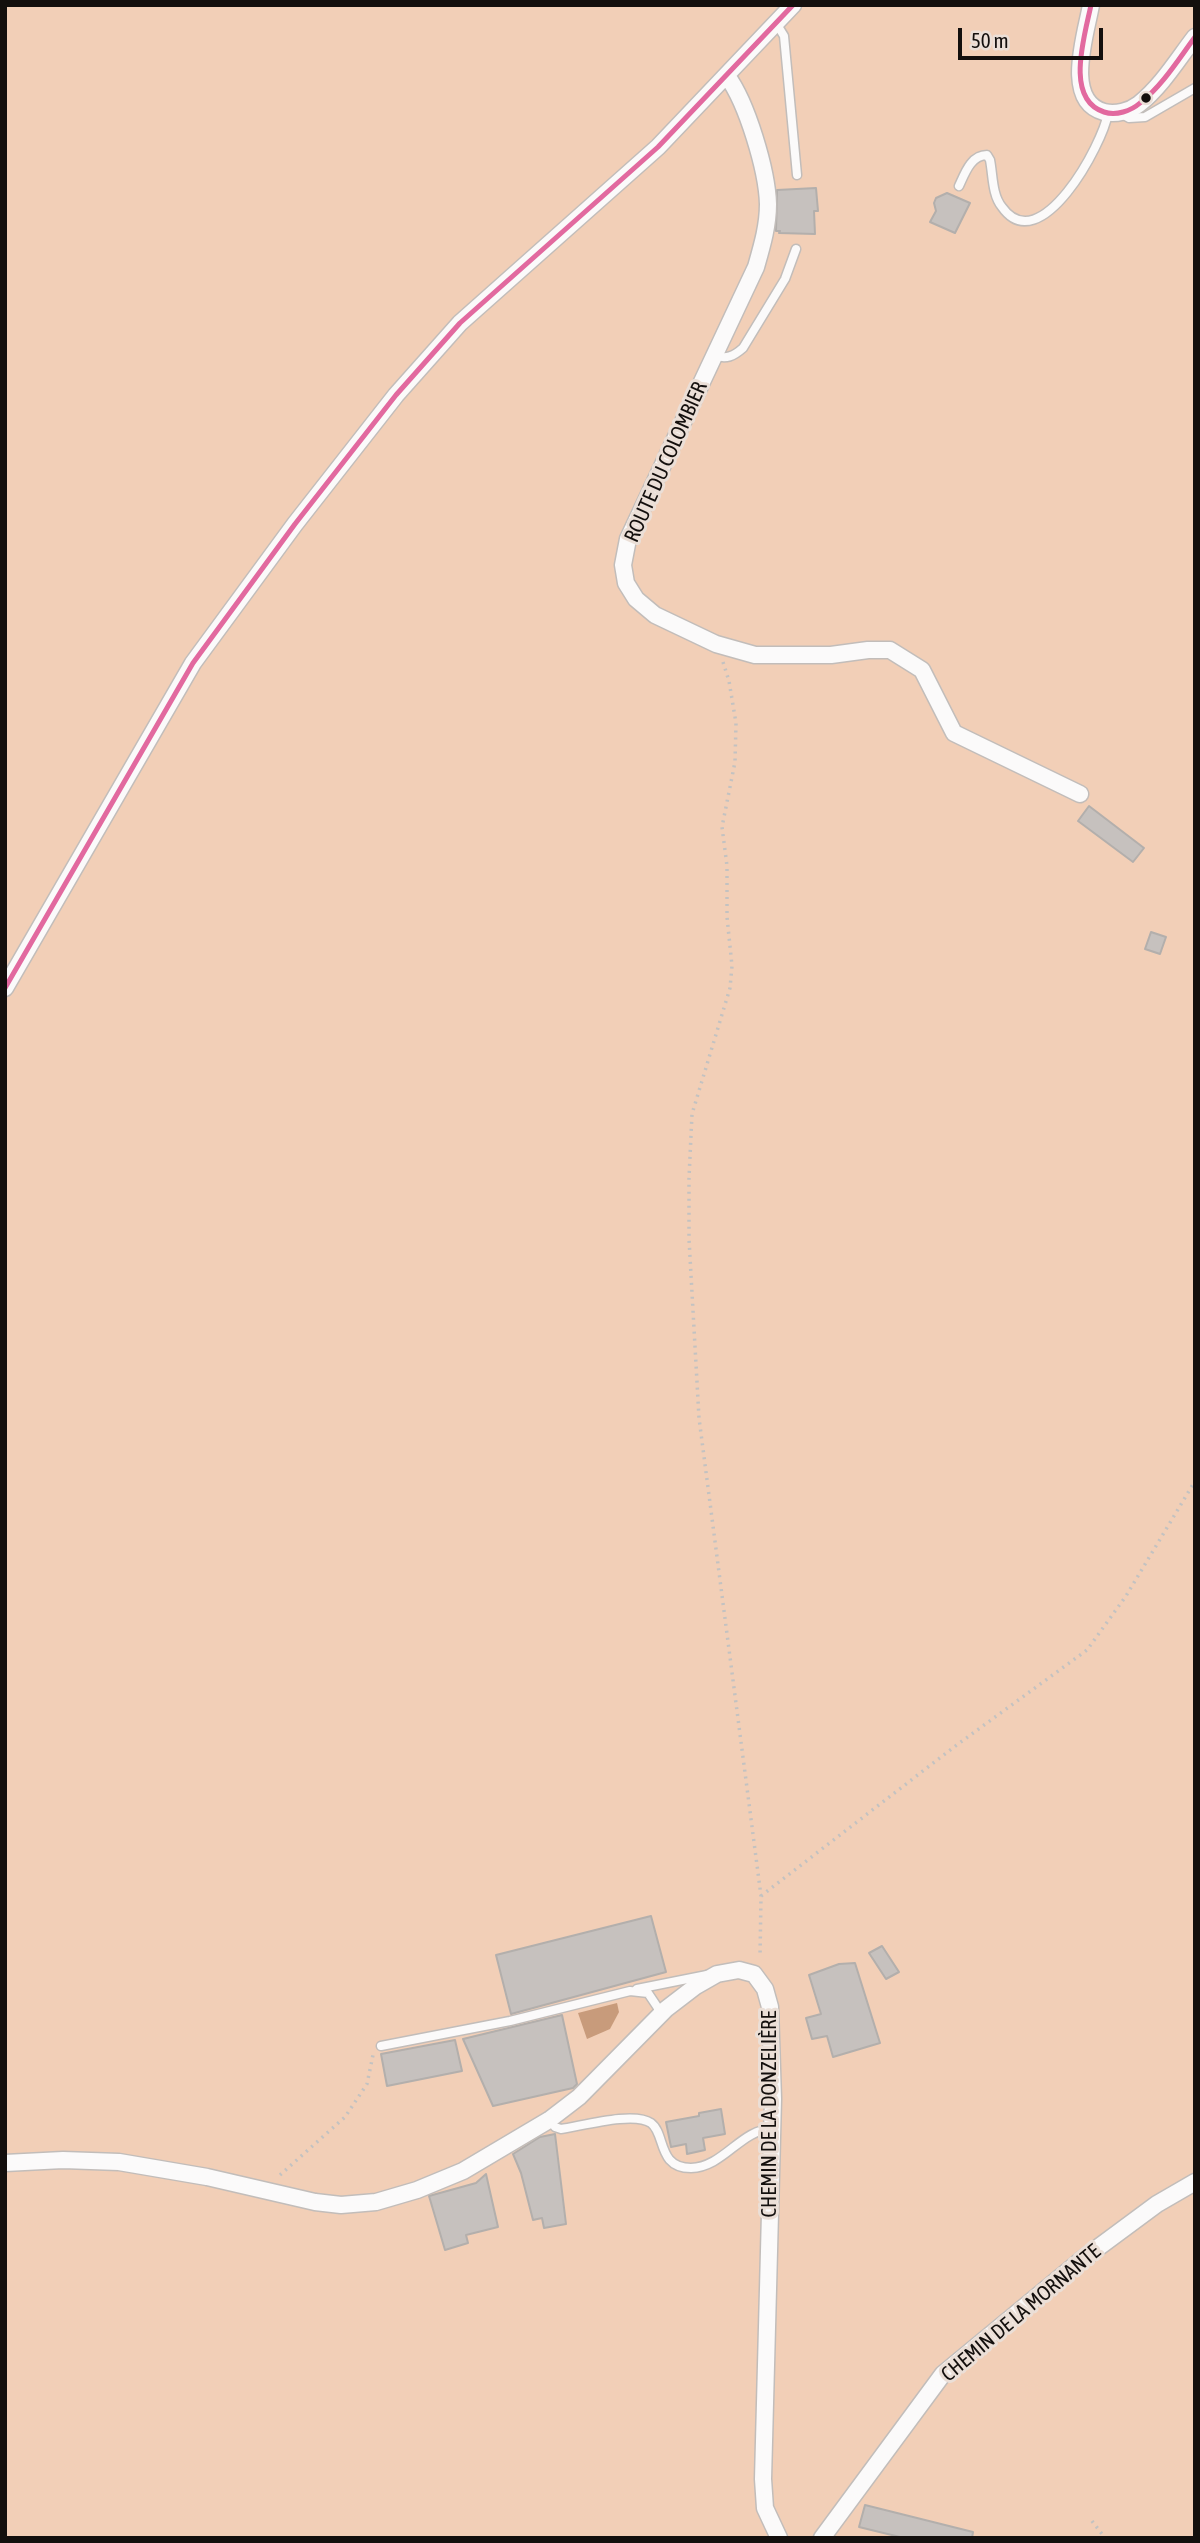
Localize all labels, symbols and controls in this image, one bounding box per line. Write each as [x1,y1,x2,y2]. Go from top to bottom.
scale bar [962,14,1107,58]
text: 50 m [971,28,1009,52]
unlabelled marker [1139,91,1153,105]
street label: ROUTE DU COLOMBIER [619,378,713,546]
street label: CHEMIN DE LA DONZELIÈRE [756,2011,782,2217]
street label: CHEMIN DE LA MORNANTE [936,2239,1106,2387]

